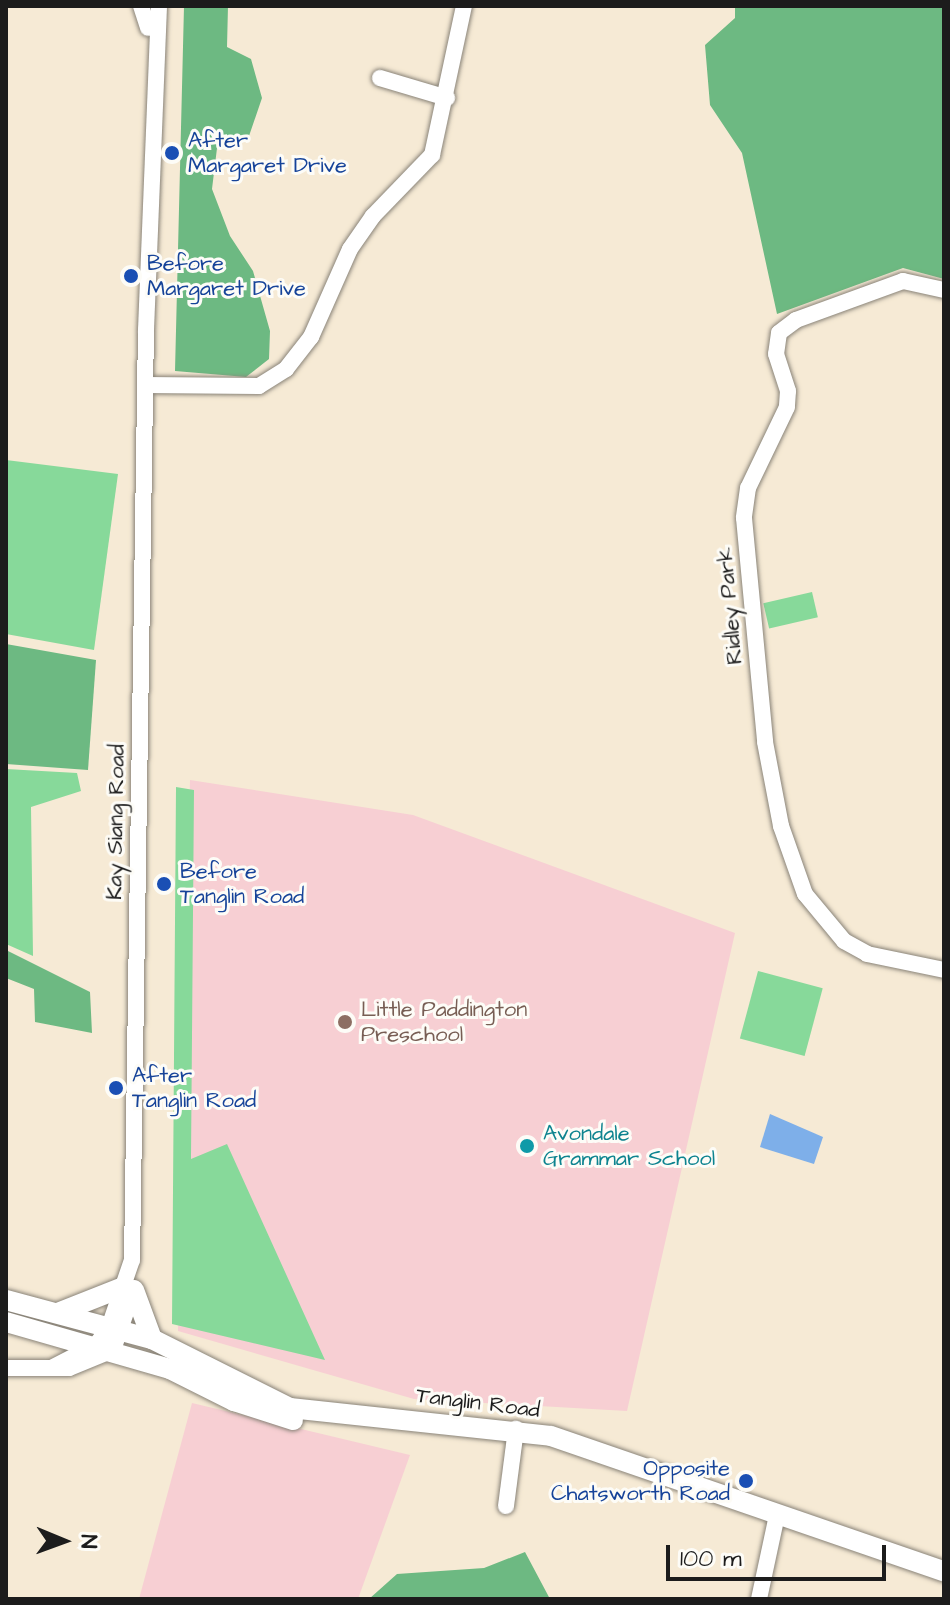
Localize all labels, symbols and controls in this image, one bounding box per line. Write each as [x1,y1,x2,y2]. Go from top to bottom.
place label: After Margaret Drive [188,127,347,178]
marker: After Margaret Drive [163,144,181,162]
place label: Before Margaret Drive [147,250,306,302]
marker: Before Margaret Drive [122,267,140,285]
street label: Ridley Park [712,546,748,666]
street label: Kay Siang Road [101,744,131,900]
place label: Before Tanglin Road [180,858,304,910]
marker: Before Tanglin Road [155,875,173,893]
place label: Little Paddington Preschool [361,996,527,1048]
marker: Little Paddington Preschool [336,1013,354,1031]
place label: After Tanglin Road [132,1062,256,1114]
marker: After Tanglin Road [107,1079,125,1097]
place label: Avondale Grammar School [543,1120,715,1172]
marker: Avondale Grammar School [518,1137,536,1155]
street label: Tanglin Road [415,1382,541,1424]
place label: Opposite Chatsworth Road [551,1455,730,1506]
marker: Opposite Chatsworth Road [737,1472,755,1490]
north arrow [24,1501,104,1581]
scale bar [670,1529,890,1579]
text: N [73,1534,104,1549]
text: 100 m [680,1542,742,1576]

